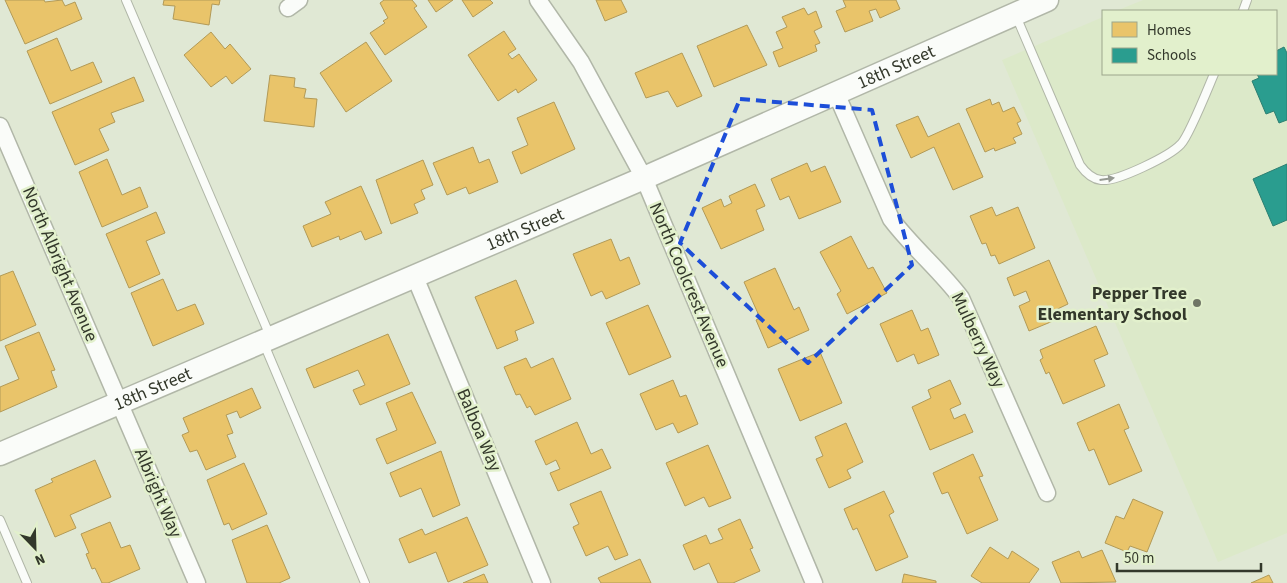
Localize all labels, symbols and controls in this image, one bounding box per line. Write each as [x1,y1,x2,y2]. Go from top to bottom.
legend [1102,10,1277,75]
text: Homes [1147,20,1191,41]
street label: 18th Street [853,39,939,95]
text: Schools [1147,45,1196,66]
one-way arrow [1099,175,1115,183]
street label: North Albright Avenue [16,183,104,345]
street label: North Coolcrest Avenue [643,199,735,371]
street label: 18th Street [482,201,568,257]
place label: Pepper Tree Elementary School [1037,281,1187,327]
street label: Mulberry Way [945,288,1011,392]
marker: Pepper Tree Elementary School [1191,297,1203,309]
street label: 18th Street [110,361,195,416]
street label: Balboa Way [450,385,508,476]
street label: Albright Way [128,444,188,542]
north arrow [10,523,60,573]
scale bar [1117,540,1261,572]
text: N [31,548,48,570]
text: 50 m [1124,548,1154,569]

